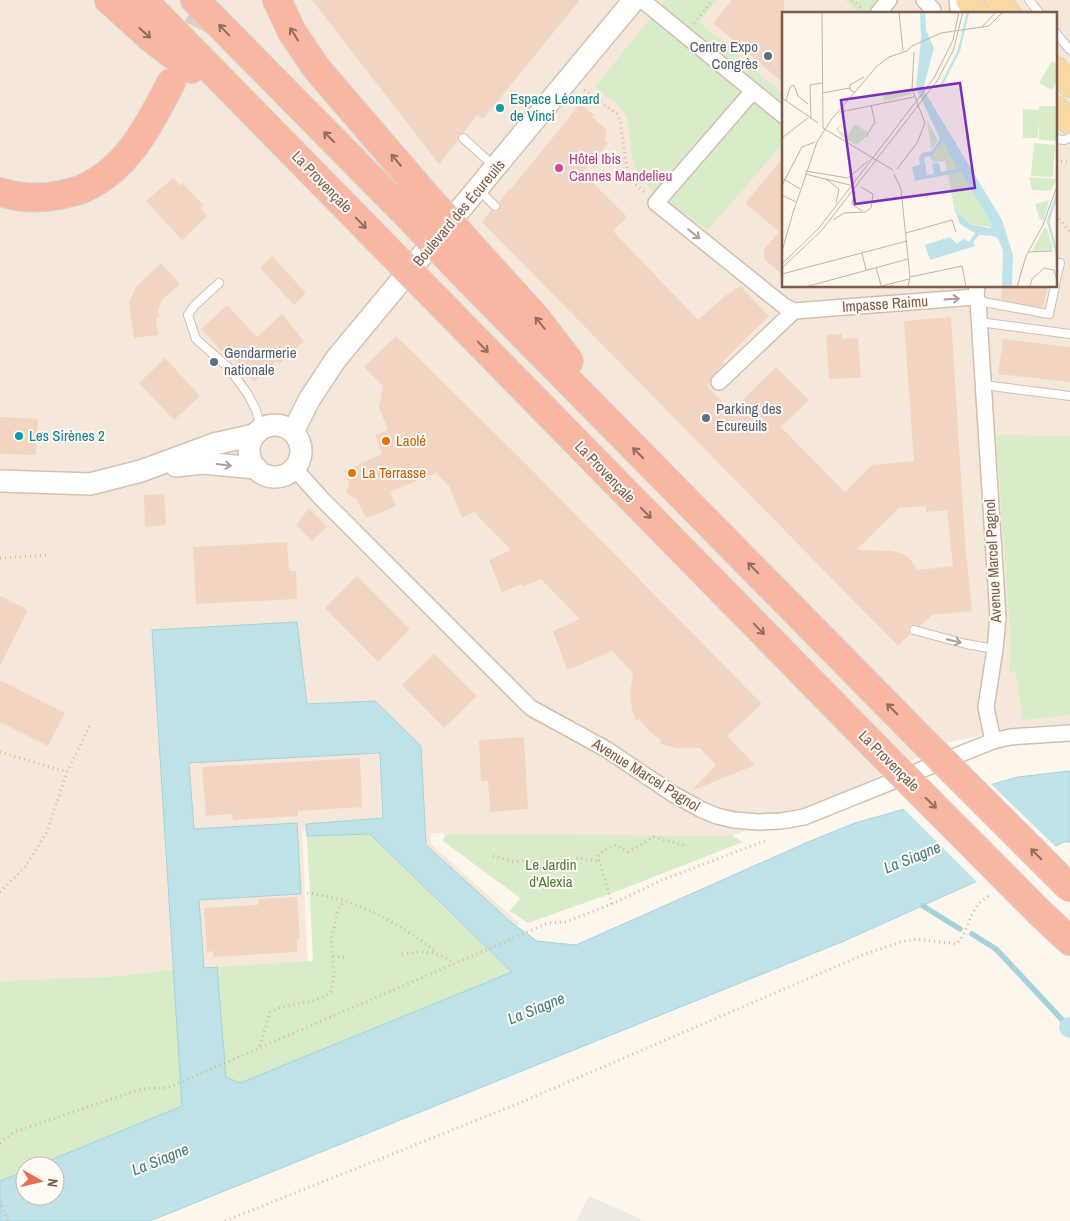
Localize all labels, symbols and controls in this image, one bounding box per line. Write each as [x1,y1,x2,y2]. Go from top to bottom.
inset map [782,12,1058,288]
one-way arrow [218,24,230,36]
one-way arrow [139,27,152,39]
one-way arrow [288,27,299,41]
place label: Centre Expo Congrès [690,36,758,74]
marker: Centre Expo Congrès [762,50,774,62]
place label: Espace Léonard de Vinci [510,88,600,126]
marker: Espace Léonard de Vinci [494,102,506,114]
one-way arrow [323,131,335,143]
street label: La Provençale [287,146,357,217]
place label: Hôtel Ibis Cannes Mandelieu [569,148,672,186]
one-way arrow [390,154,401,167]
street label: Boulevard des Écureuils [408,155,510,270]
marker: Hôtel Ibis Cannes Mandelieu [553,162,565,174]
one-way arrow [355,216,367,229]
one-way arrow [687,228,700,239]
street label: Impasse Raimu [841,290,929,317]
one-way arrow [944,294,960,304]
one-way arrow [534,317,545,330]
one-way arrow [477,341,489,353]
place label: Gendarmerie nationale [224,342,297,380]
marker: Gendarmerie nationale [208,356,220,368]
place label: Parking des Ecureuils [716,398,782,436]
marker: Parking des Ecureuils [700,412,712,424]
place label: Les Sirènes 2 [29,425,105,446]
marker: Les Sirènes 2 [13,430,25,442]
place label: Laolé [396,430,426,451]
marker: Laolé [380,435,392,447]
street label: La Provençale [570,436,640,507]
one-way arrow [632,447,645,459]
one-way arrow [215,460,231,470]
place label: La Terrasse [362,462,426,483]
marker: La Terrasse [346,467,358,479]
street label: Avenue Marcel Pagnol [979,499,1006,624]
one-way arrow [640,507,652,520]
one-way arrow [747,562,759,575]
one-way arrow [753,623,765,635]
one-way arrow [946,637,962,646]
one-way arrow [886,703,898,715]
street label: La Provençale [854,725,925,796]
street label: Avenue Marcel Pagnol [587,732,704,816]
one-way arrow [924,797,937,809]
water label: La Siagne [880,836,944,878]
one-way arrow [1029,848,1042,860]
park label: Le Jardin d'Alexia [525,854,577,892]
water label: La Siagne [504,987,568,1029]
water label: La Siagne [128,1138,192,1180]
north arrow [15,1156,65,1206]
text: N [43,1177,62,1188]

